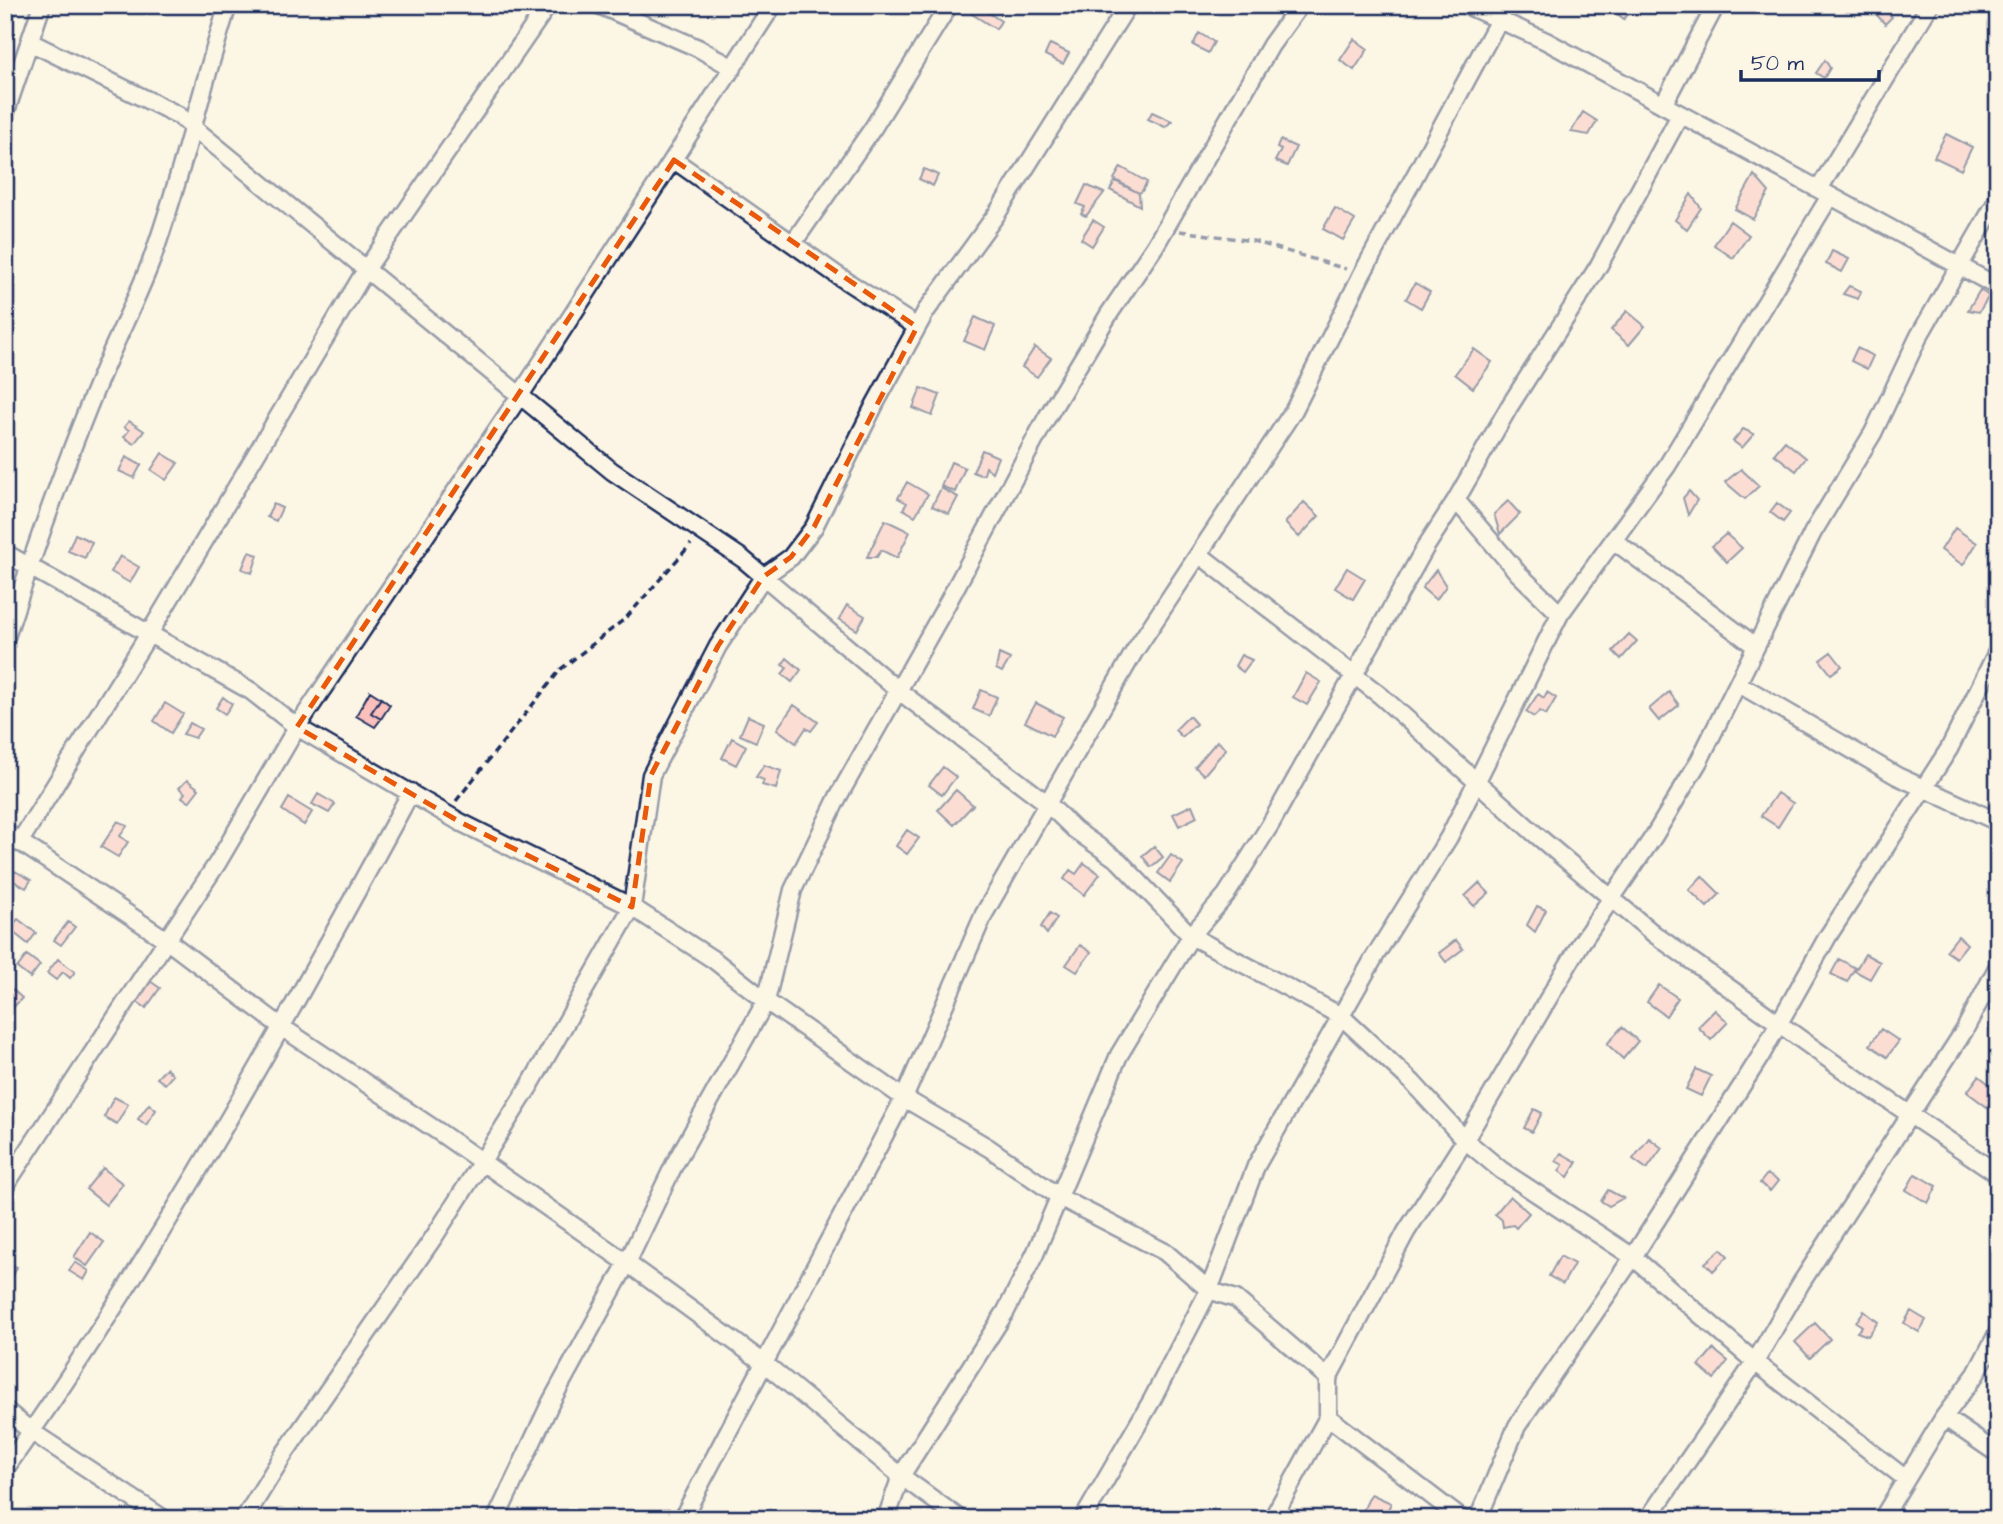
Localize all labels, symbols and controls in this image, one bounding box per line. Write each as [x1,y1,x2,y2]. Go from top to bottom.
scale bar [1741,38,1879,82]
text: 50 m [1751,49,1805,78]

